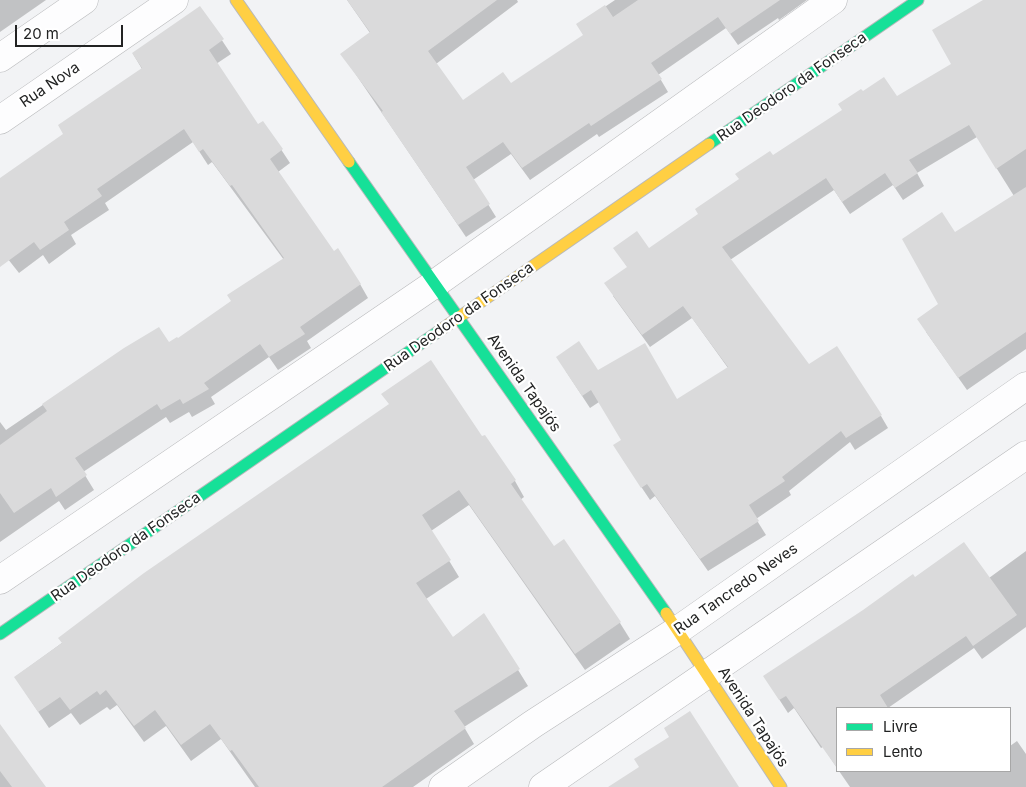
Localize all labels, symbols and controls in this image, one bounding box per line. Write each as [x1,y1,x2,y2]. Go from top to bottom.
scale bar [18,15,125,47]
text: 20 m [23,24,59,43]
street label: Rua Deodoro da Fonseca [714,29,870,145]
street label: Rua Nova [17,59,83,111]
street label: Rua Deodoro da Fonseca [381,259,537,375]
street label: Avenida Tapajós [483,330,565,436]
street label: Rua Deodoro da Fonseca [48,489,204,605]
street label: Rua Tancredo Neves [671,540,801,638]
street label: Avenida Tapajós [714,664,792,770]
legend [836,707,1011,772]
text: Livre [883,717,918,736]
text: Lento [883,742,923,761]

